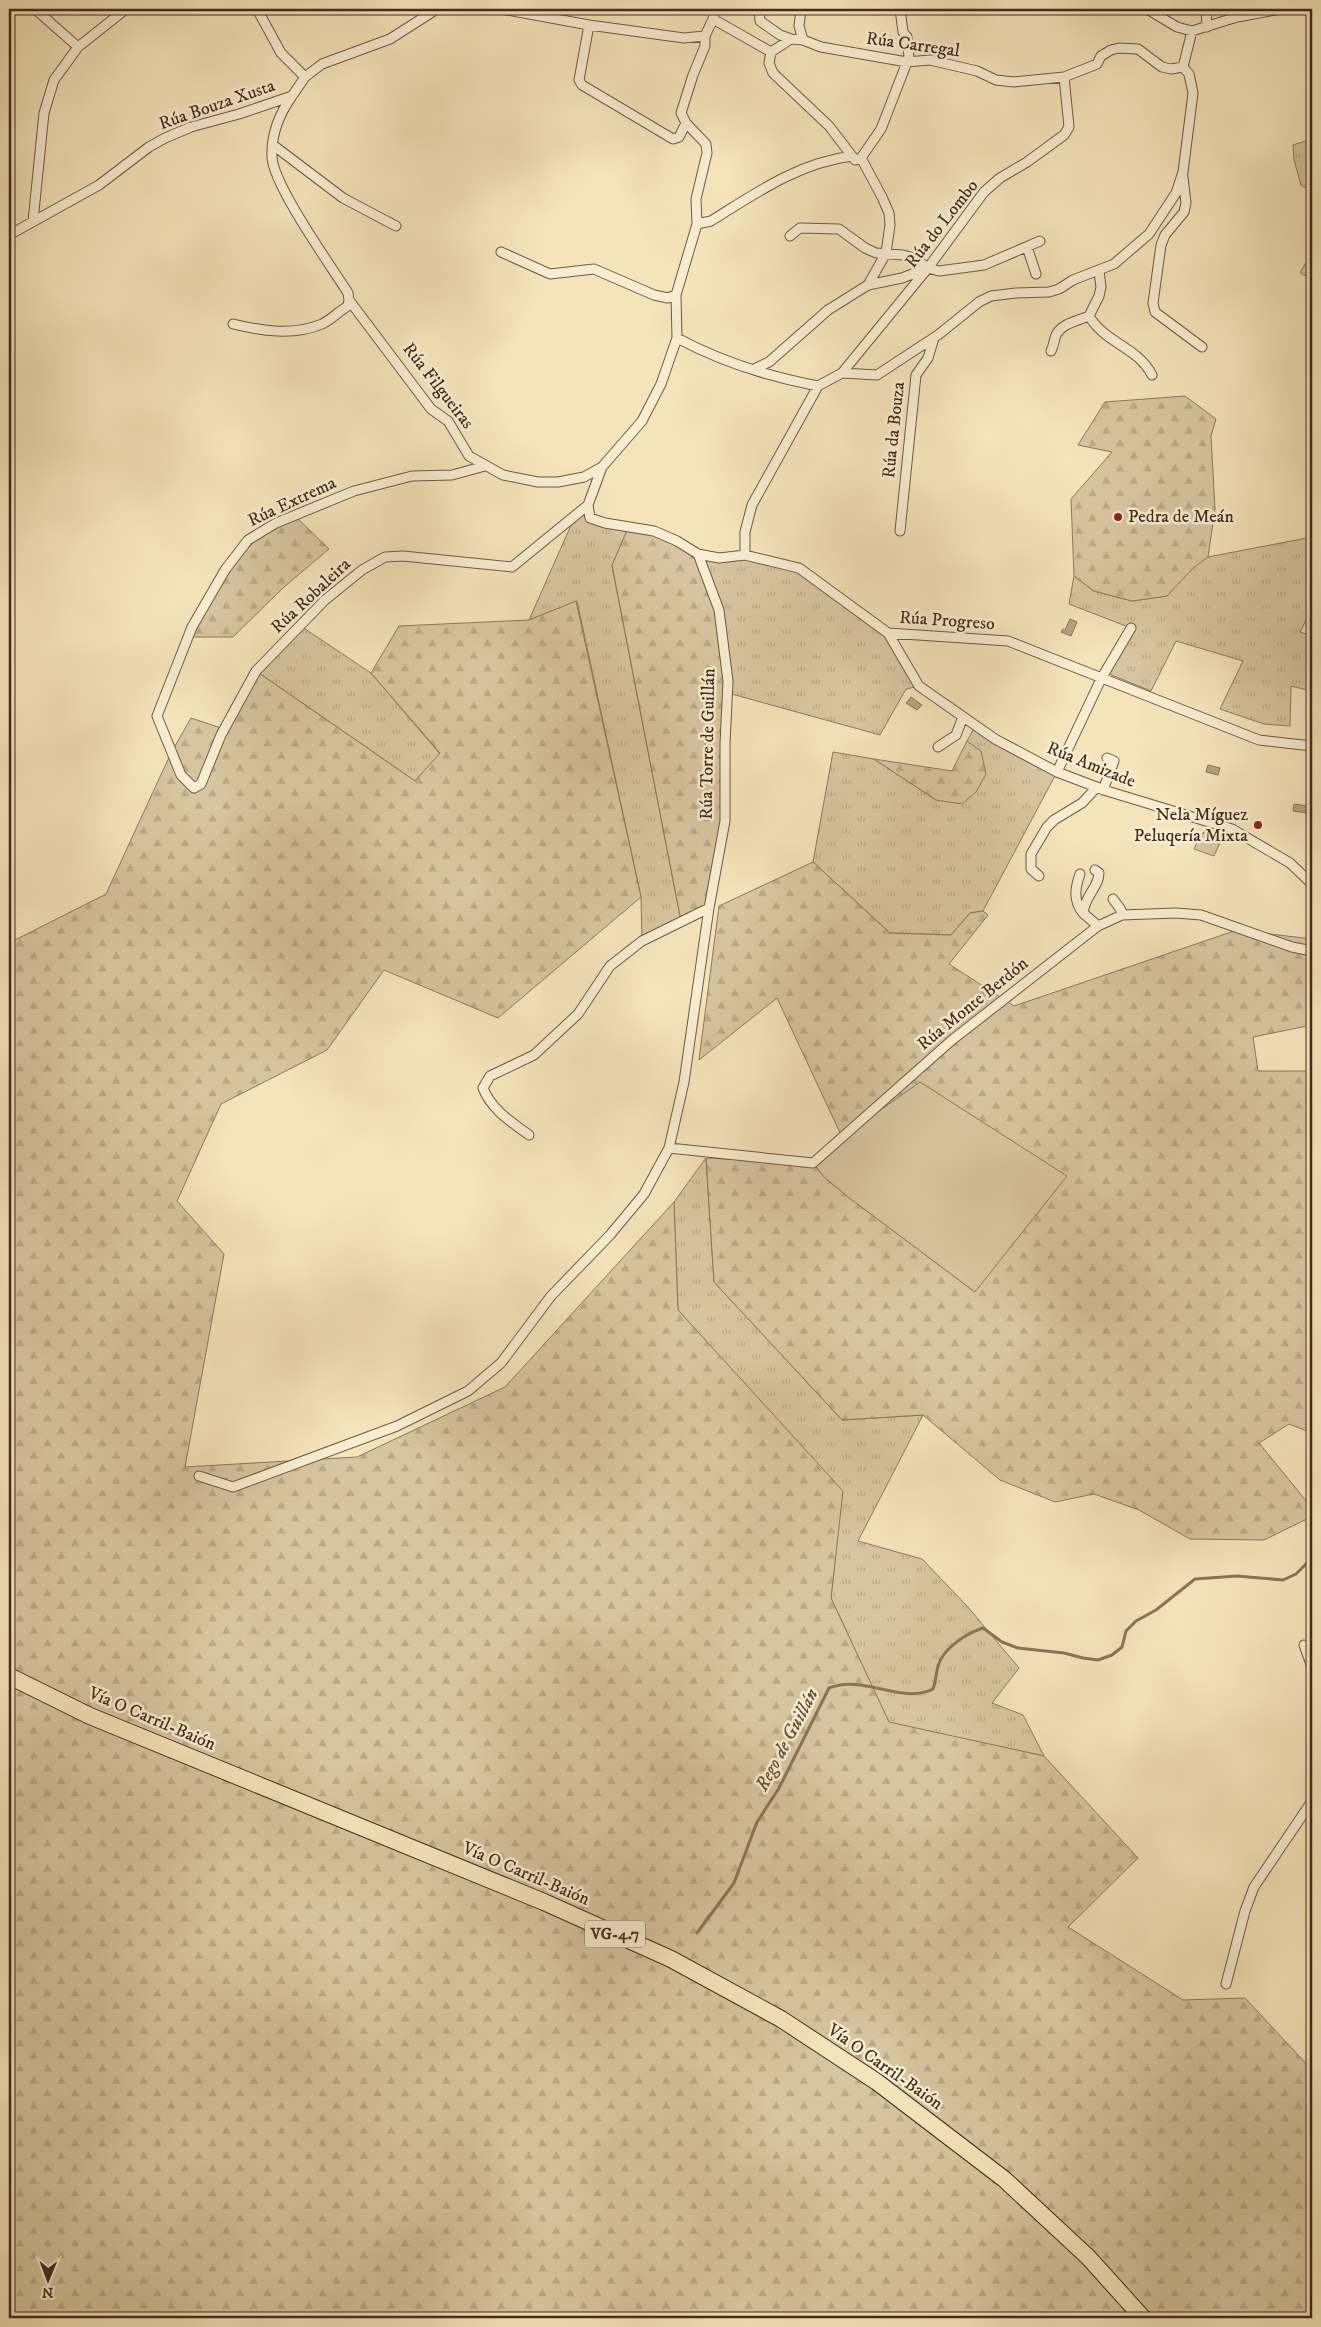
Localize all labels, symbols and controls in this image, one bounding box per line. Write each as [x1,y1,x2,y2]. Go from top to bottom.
street label: Rúa Carregal [865,28,962,63]
street label: Rúa Bouza Xusta [156,75,278,135]
street label: Rúa do Lombo [901,175,983,273]
street label: Rúa Filgueiras [398,339,478,433]
street label: Rúa da Bouza [878,380,910,479]
street label: Rúa Extrema [244,472,340,532]
place label: Pedra de Meán [1128,506,1234,528]
marker: Pedra de Meán [1112,511,1124,523]
street label: Rúa Robaleira [267,553,356,638]
street label: Rúa Progreso [898,607,996,635]
street label: Rúa Torre de Guillán [696,668,720,820]
street label: Rúa Amizade [1043,737,1139,793]
place label: Nela Míguez Peluqería Mixta [1134,804,1248,847]
marker: Nela Míguez Peluqería Mixta [1252,819,1264,831]
street label: Rúa Monte Berdón [913,952,1033,1055]
street label: Vía O Carril-Baión [84,1682,219,1756]
water label: Rego de Guillán [750,1685,824,1796]
street label: Vía O Carril-Baión [458,1837,593,1911]
road number: VG-4.7 [585,1920,645,1948]
street label: Vía O Carril-Baión [822,2018,947,2115]
north arrow [22,2254,72,2304]
text: N [41,2283,54,2301]

